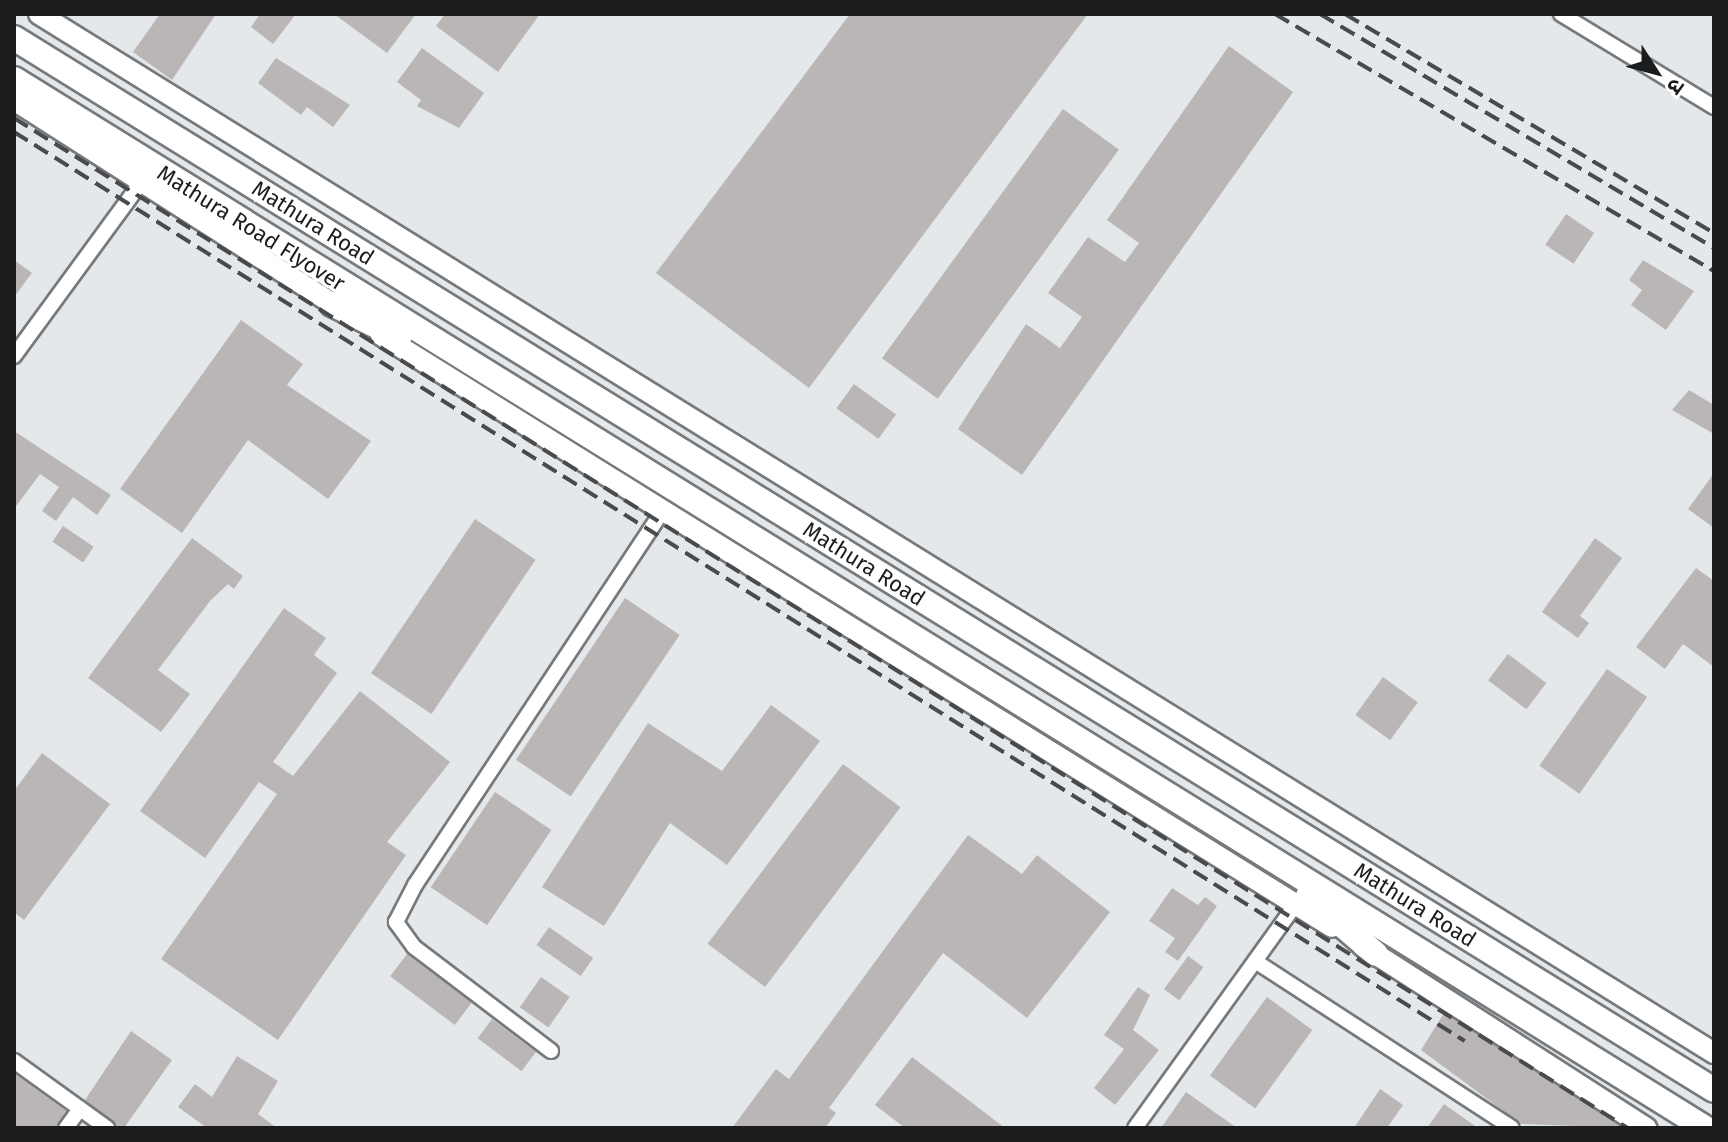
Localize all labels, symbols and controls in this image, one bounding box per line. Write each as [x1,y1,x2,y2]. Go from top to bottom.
north arrow [1616,32,1696,112]
text: उ [1661,73,1691,100]
street label: Mathura Road Flyover [152,159,350,297]
street label: Mathura Road [247,175,379,271]
street label: Mathura Road [798,516,930,612]
street label: Mathura Road [1349,857,1481,953]

